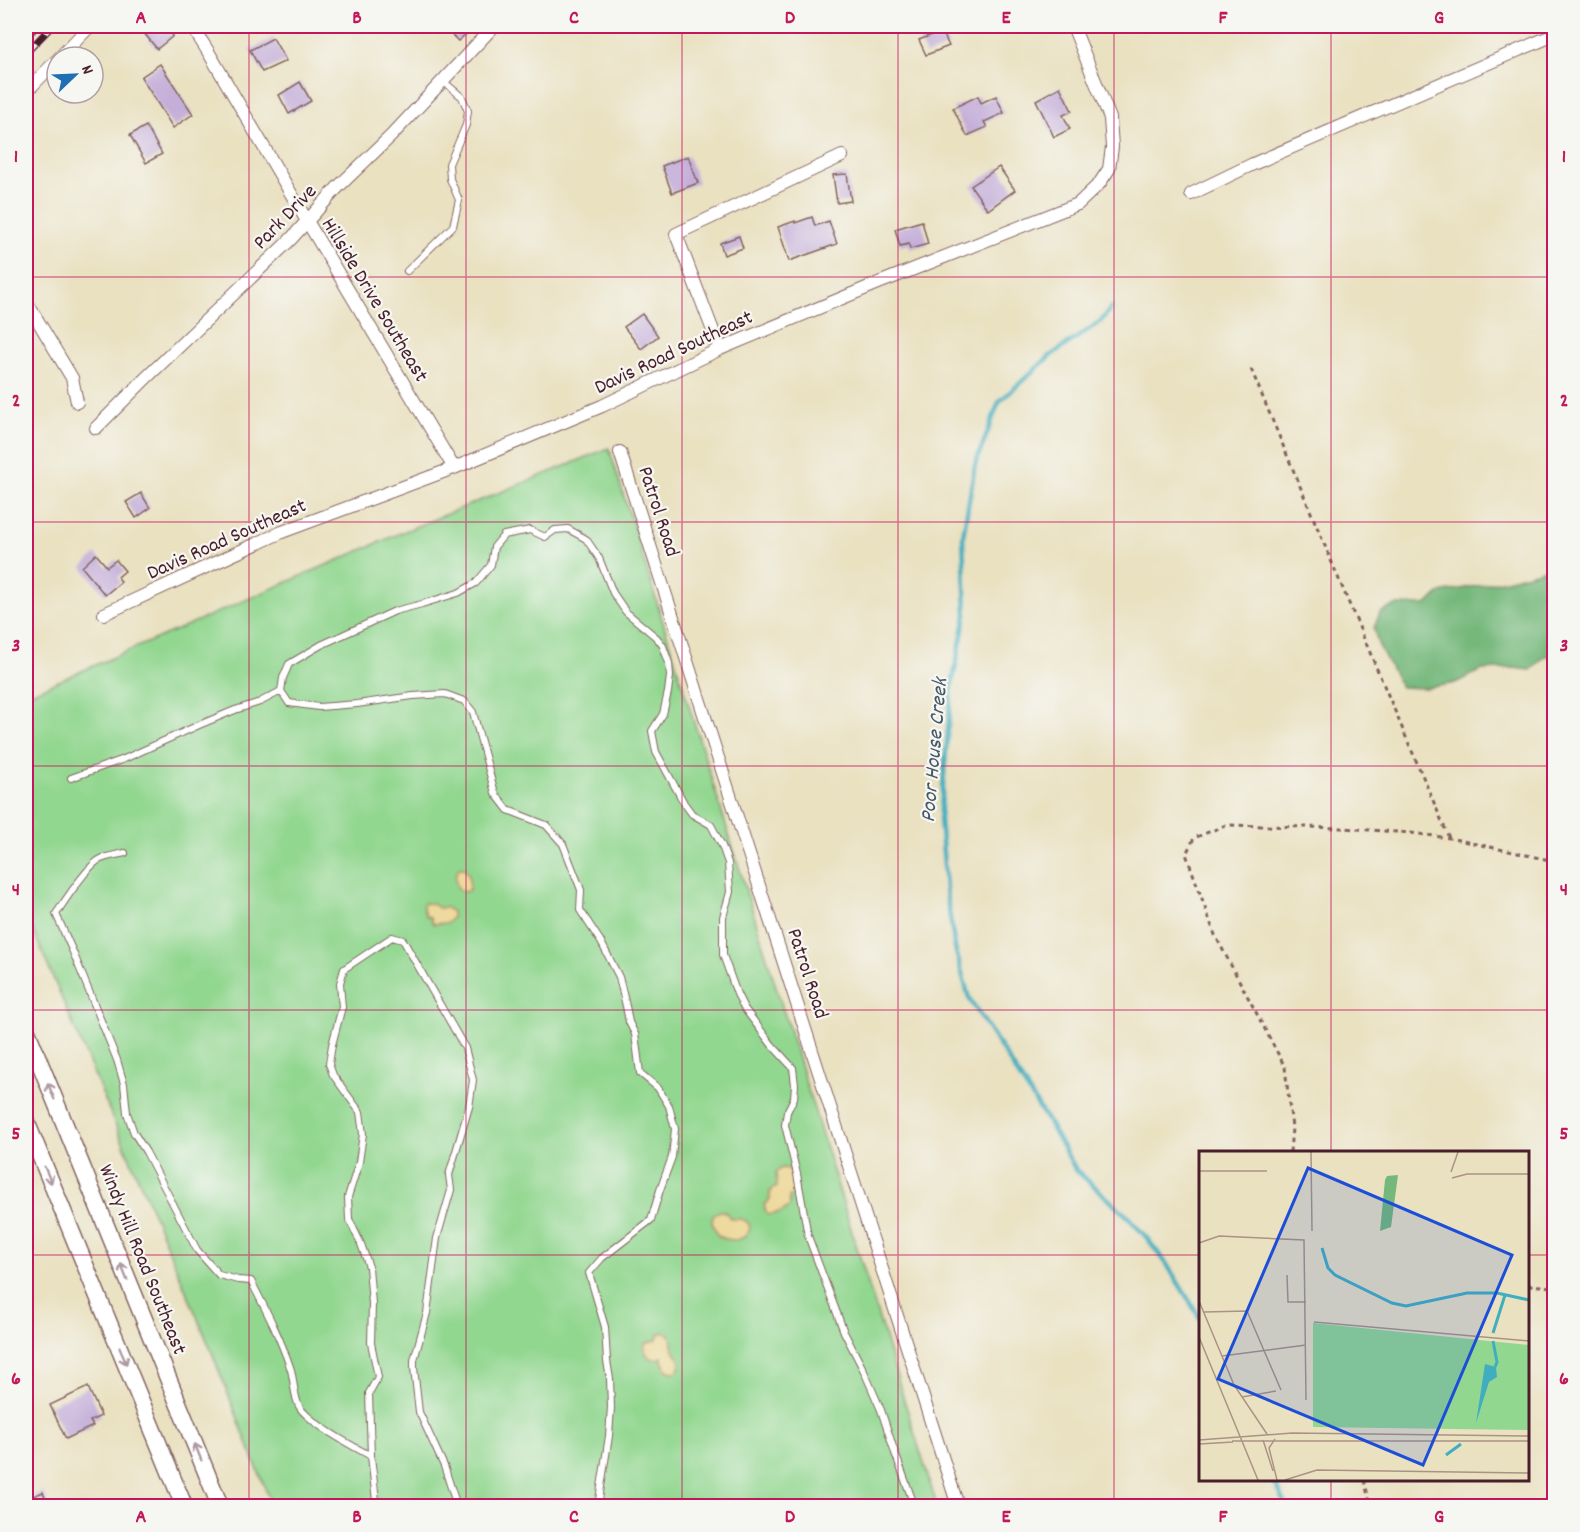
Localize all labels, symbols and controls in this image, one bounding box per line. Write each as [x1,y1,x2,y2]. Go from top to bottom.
text: A [136,5,147,33]
text: B [352,5,362,33]
text: C [569,5,579,33]
text: D [785,5,796,33]
text: E [1001,5,1011,33]
text: F [1219,5,1229,33]
text: G [1434,5,1444,33]
north arrow [45,45,105,105]
text: N [74,62,99,78]
text: 1 [14,144,18,172]
text: 1 [1562,144,1566,172]
street label: Park Drive [247,179,325,258]
street label: Hillside Drive Southeast [312,213,435,389]
street label: Davis Road Southeast [590,304,759,404]
text: 2 [12,388,20,416]
text: 2 [1560,388,1568,416]
street label: Patrol Road [628,463,686,561]
street label: Davis Road Southeast [143,492,312,589]
text: 3 [12,633,20,661]
text: 3 [1560,633,1568,661]
water label: Poor House Creek [914,675,957,824]
text: 4 [12,877,20,905]
text: 4 [1560,877,1568,905]
street label: Patrol Road [777,925,835,1023]
one-way arrow [45,1082,56,1101]
text: 5 [11,1121,21,1149]
text: 5 [1559,1121,1569,1149]
inset map [1199,1151,1529,1481]
street label: Windy Hill Road Southeast [89,1160,193,1360]
one-way arrow [43,1166,54,1184]
one-way arrow [118,1263,129,1282]
one-way arrow [118,1346,129,1364]
text: 6 [11,1366,21,1394]
text: 6 [1559,1366,1569,1394]
one-way arrow [192,1444,203,1462]
text: A [136,1504,147,1532]
text: B [352,1504,362,1532]
text: C [569,1504,579,1532]
text: D [785,1504,796,1532]
text: E [1001,1504,1011,1532]
text: F [1219,1504,1229,1532]
text: G [1434,1504,1444,1532]

